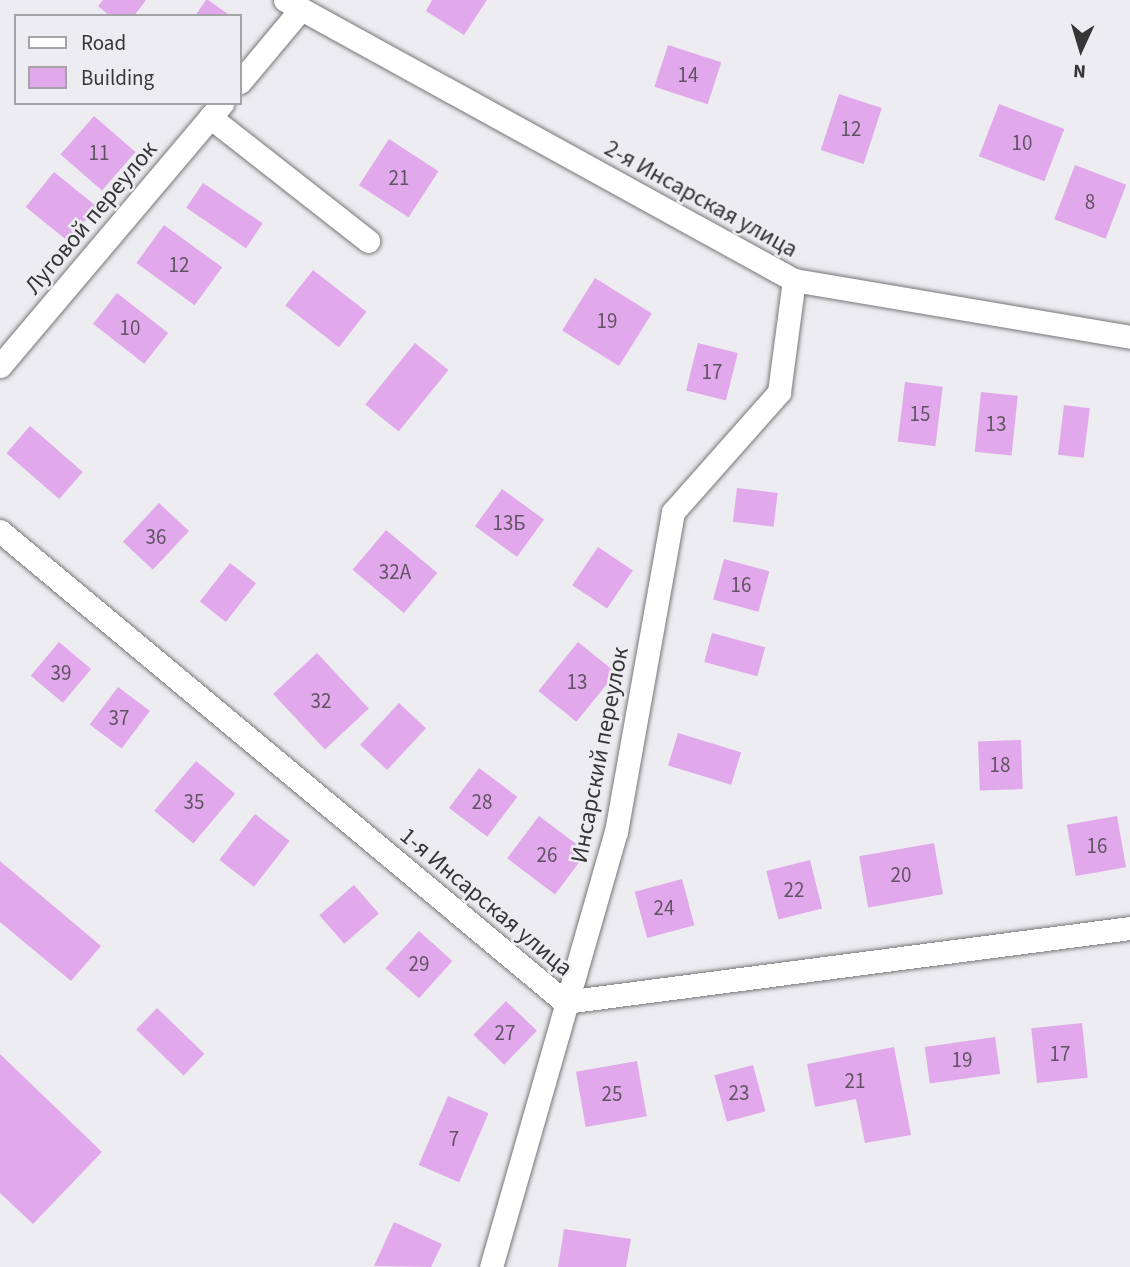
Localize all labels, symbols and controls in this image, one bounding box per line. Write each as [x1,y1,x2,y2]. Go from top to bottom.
legend [14,14,242,105]
north arrow [1046,14,1116,84]
text: Road [81,28,126,58]
text: N [1072,57,1087,84]
house number: 14 [678,62,698,88]
text: Building [81,63,154,93]
house number: 12 [841,116,861,142]
house number: 10 [1012,130,1032,156]
street label: 2-я Инсарская улица [599,134,803,264]
street label: Луговой переулок [19,136,163,300]
house number: 11 [89,140,109,166]
house number: 21 [389,165,409,191]
house number: 8 [1085,189,1095,215]
house number: 12 [169,252,189,278]
house number: 19 [597,308,617,334]
house number: 10 [120,315,140,341]
house number: 17 [702,359,722,385]
house number: 15 [910,401,930,427]
house number: 13 [986,411,1006,437]
house number: 13Б [492,510,526,536]
house number: 36 [146,524,166,550]
house number: 32А [379,559,411,585]
house number: 16 [731,572,751,598]
street label: Инсарский переулок [565,645,635,865]
house number: 39 [51,660,71,686]
house number: 13 [567,669,587,695]
house number: 32 [311,688,331,714]
house number: 37 [109,705,129,731]
house number: 18 [990,752,1010,778]
house number: 35 [184,789,204,815]
house number: 28 [472,789,492,815]
street label: 1-я Инсарская улица [394,821,578,983]
house number: 16 [1087,833,1107,859]
house number: 26 [537,842,557,868]
house number: 20 [891,862,911,888]
house number: 22 [784,877,804,903]
house number: 24 [654,895,674,921]
house number: 29 [409,951,429,977]
house number: 27 [495,1020,515,1046]
house number: 17 [1050,1041,1070,1067]
house number: 19 [952,1047,972,1073]
house number: 21 [845,1068,865,1094]
house number: 23 [729,1080,749,1106]
house number: 25 [602,1081,622,1107]
house number: 7 [449,1126,459,1152]

